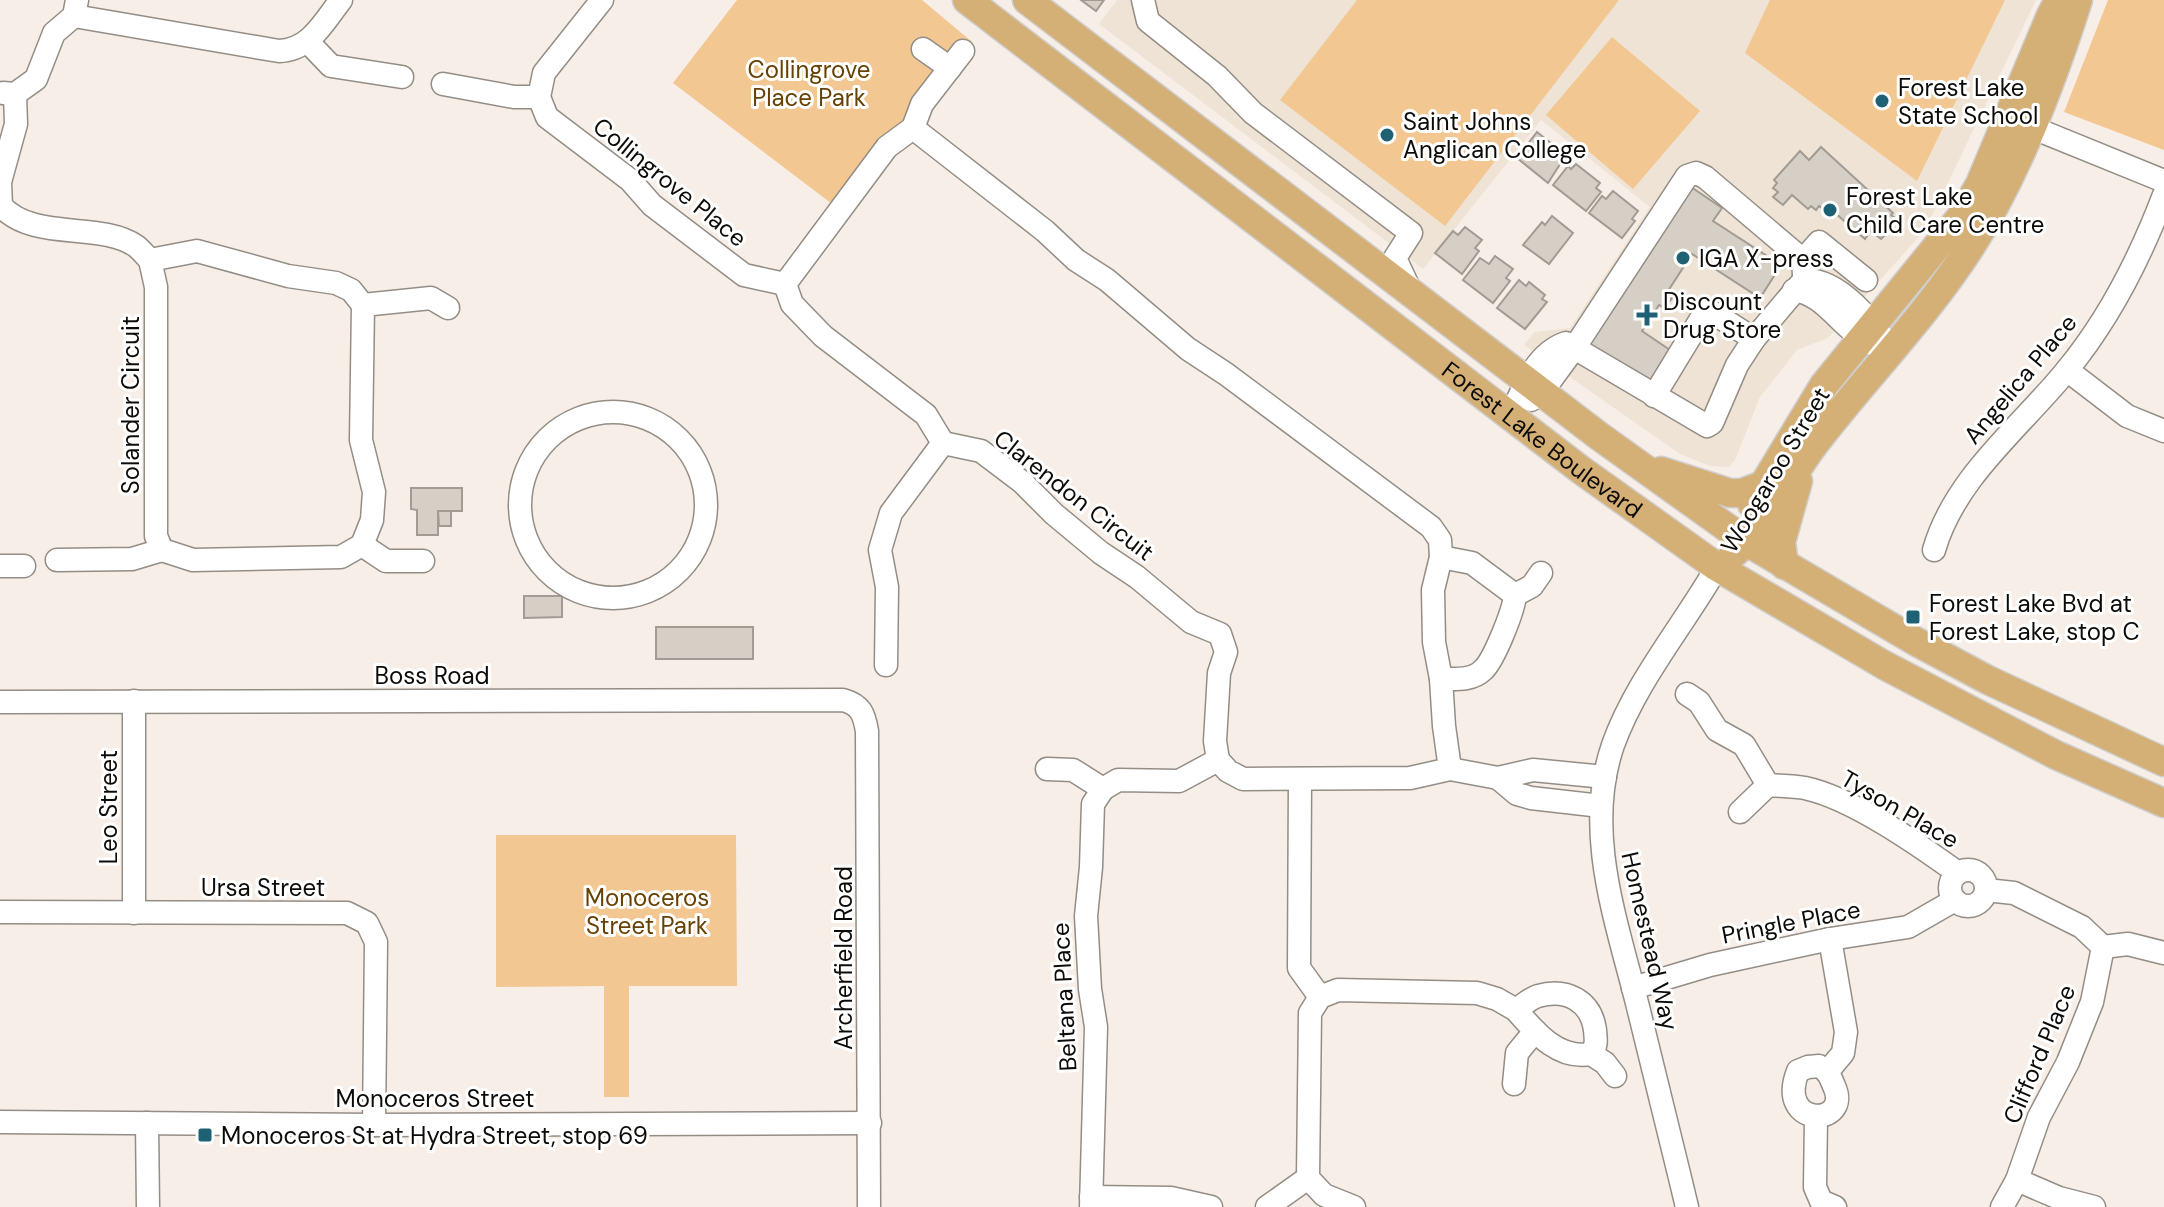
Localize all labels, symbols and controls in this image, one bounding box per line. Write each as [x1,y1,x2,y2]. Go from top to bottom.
park label: Collingrove Place Park [748,54,870,113]
place label: Forest Lake State School [1898,72,2038,131]
marker: Forest Lake State School [1873,92,1891,110]
place label: Saint Johns Anglican College [1403,106,1586,165]
street label: Collingrove Place [587,111,753,253]
marker: Saint Johns Anglican College [1378,126,1396,144]
place label: Forest Lake Child Care Centre [1846,181,2044,240]
marker: Forest Lake Child Care Centre [1821,201,1839,219]
place label: IGA X-press [1699,243,1834,274]
marker: IGA X-press [1674,249,1692,267]
place label: Discount Drug Store [1663,286,1781,345]
marker: Discount Drug Store [1638,306,1656,324]
street label: Angelica Place [1957,308,2083,450]
street label: Solander Circuit [115,316,146,494]
street label: Forest Lake Boulevard [1436,354,1649,524]
street label: Woogaroo Street [1713,382,1837,558]
street label: Clarendon Circuit [988,423,1160,567]
place label: Forest Lake Bvd at Forest Lake, stop C [1929,588,2140,647]
marker: Forest Lake Bvd at Forest Lake, stop C [1904,608,1922,626]
street label: Boss Road [374,660,490,691]
street label: Leo Street [93,750,124,864]
street label: Tyson Place [1836,763,1964,855]
street label: Homestead Way [1614,849,1686,1033]
street label: Archerfield Road [828,866,859,1050]
street label: Ursa Street [201,872,325,903]
park label: Monoceros Street Park [585,882,709,941]
street label: Pringle Place [1719,893,1863,951]
street label: Beltana Place [1045,922,1083,1072]
street label: Clifford Place [1996,980,2082,1128]
street label: Monoceros Street [336,1083,534,1114]
place label: Monoceros St at Hydra Street, stop 69 [221,1120,648,1151]
marker: Monoceros St at Hydra Street, stop 69 [196,1126,214,1144]

